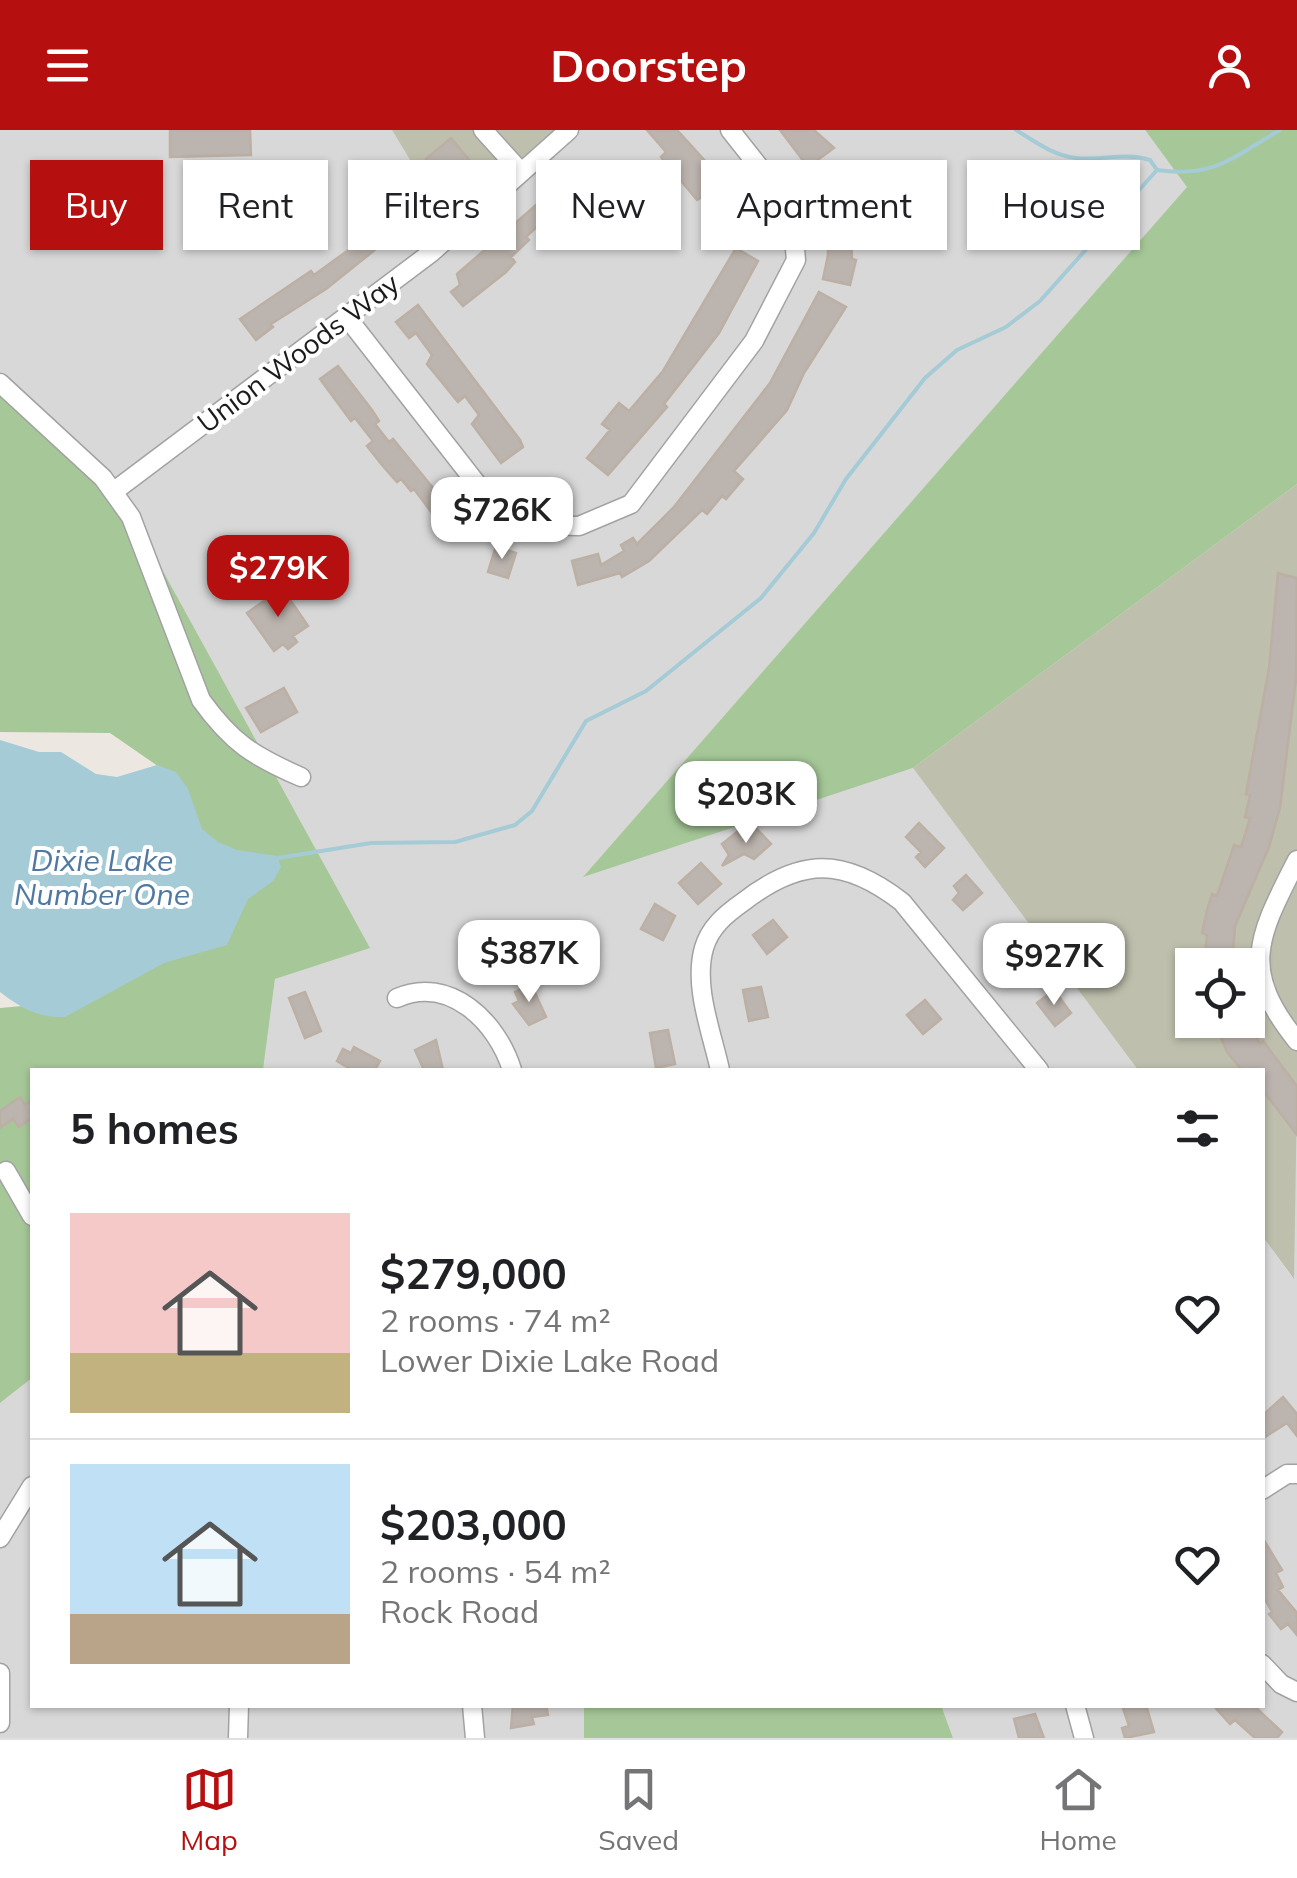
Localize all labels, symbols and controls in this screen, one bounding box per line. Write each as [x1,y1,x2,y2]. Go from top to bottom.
text: Doorstep [550,37,747,93]
icon: menu [40,38,95,93]
icon: person [1202,38,1257,93]
chip: Buy [30,160,163,250]
chip: Rent [183,160,328,250]
chip: Filters [348,160,516,250]
chip: New [536,160,681,250]
chip: Apartment [701,160,947,250]
chip: House [967,160,1140,250]
street label: Union Woods Way [190,265,406,440]
pin: $726K [432,477,572,562]
text: $726K [453,489,551,529]
pin: $279K [208,535,348,620]
text: $279K [229,547,327,587]
pin: $203K [676,761,816,846]
text: $203K [697,773,795,813]
water label: Dixie Lake Number One [14,841,190,913]
pin: $387K [459,920,599,1005]
pin: $927K [984,923,1124,1008]
text: $387K [480,932,578,972]
text: $927K [1005,935,1103,975]
map controls [1175,948,1265,1038]
button: locate [1175,948,1265,1038]
icon: filters [1170,1101,1225,1156]
text: 5 homes [70,1102,239,1155]
text: $279,000 [380,1247,567,1300]
icon: home [150,1253,270,1373]
icon: heart [1170,1286,1225,1341]
text: 2 rooms · 74 m² [380,1300,611,1340]
text: Lower Dixie Lake Road [380,1340,719,1380]
text: $203,000 [380,1498,567,1551]
icon: home [150,1504,270,1624]
icon: heart [1170,1537,1225,1592]
text: 2 rooms · 54 m² [380,1551,611,1591]
text: Rock Road [380,1591,539,1631]
tab: Map [180,1762,238,1857]
tab: Saved [598,1762,679,1857]
tab: Home [1039,1762,1117,1857]

